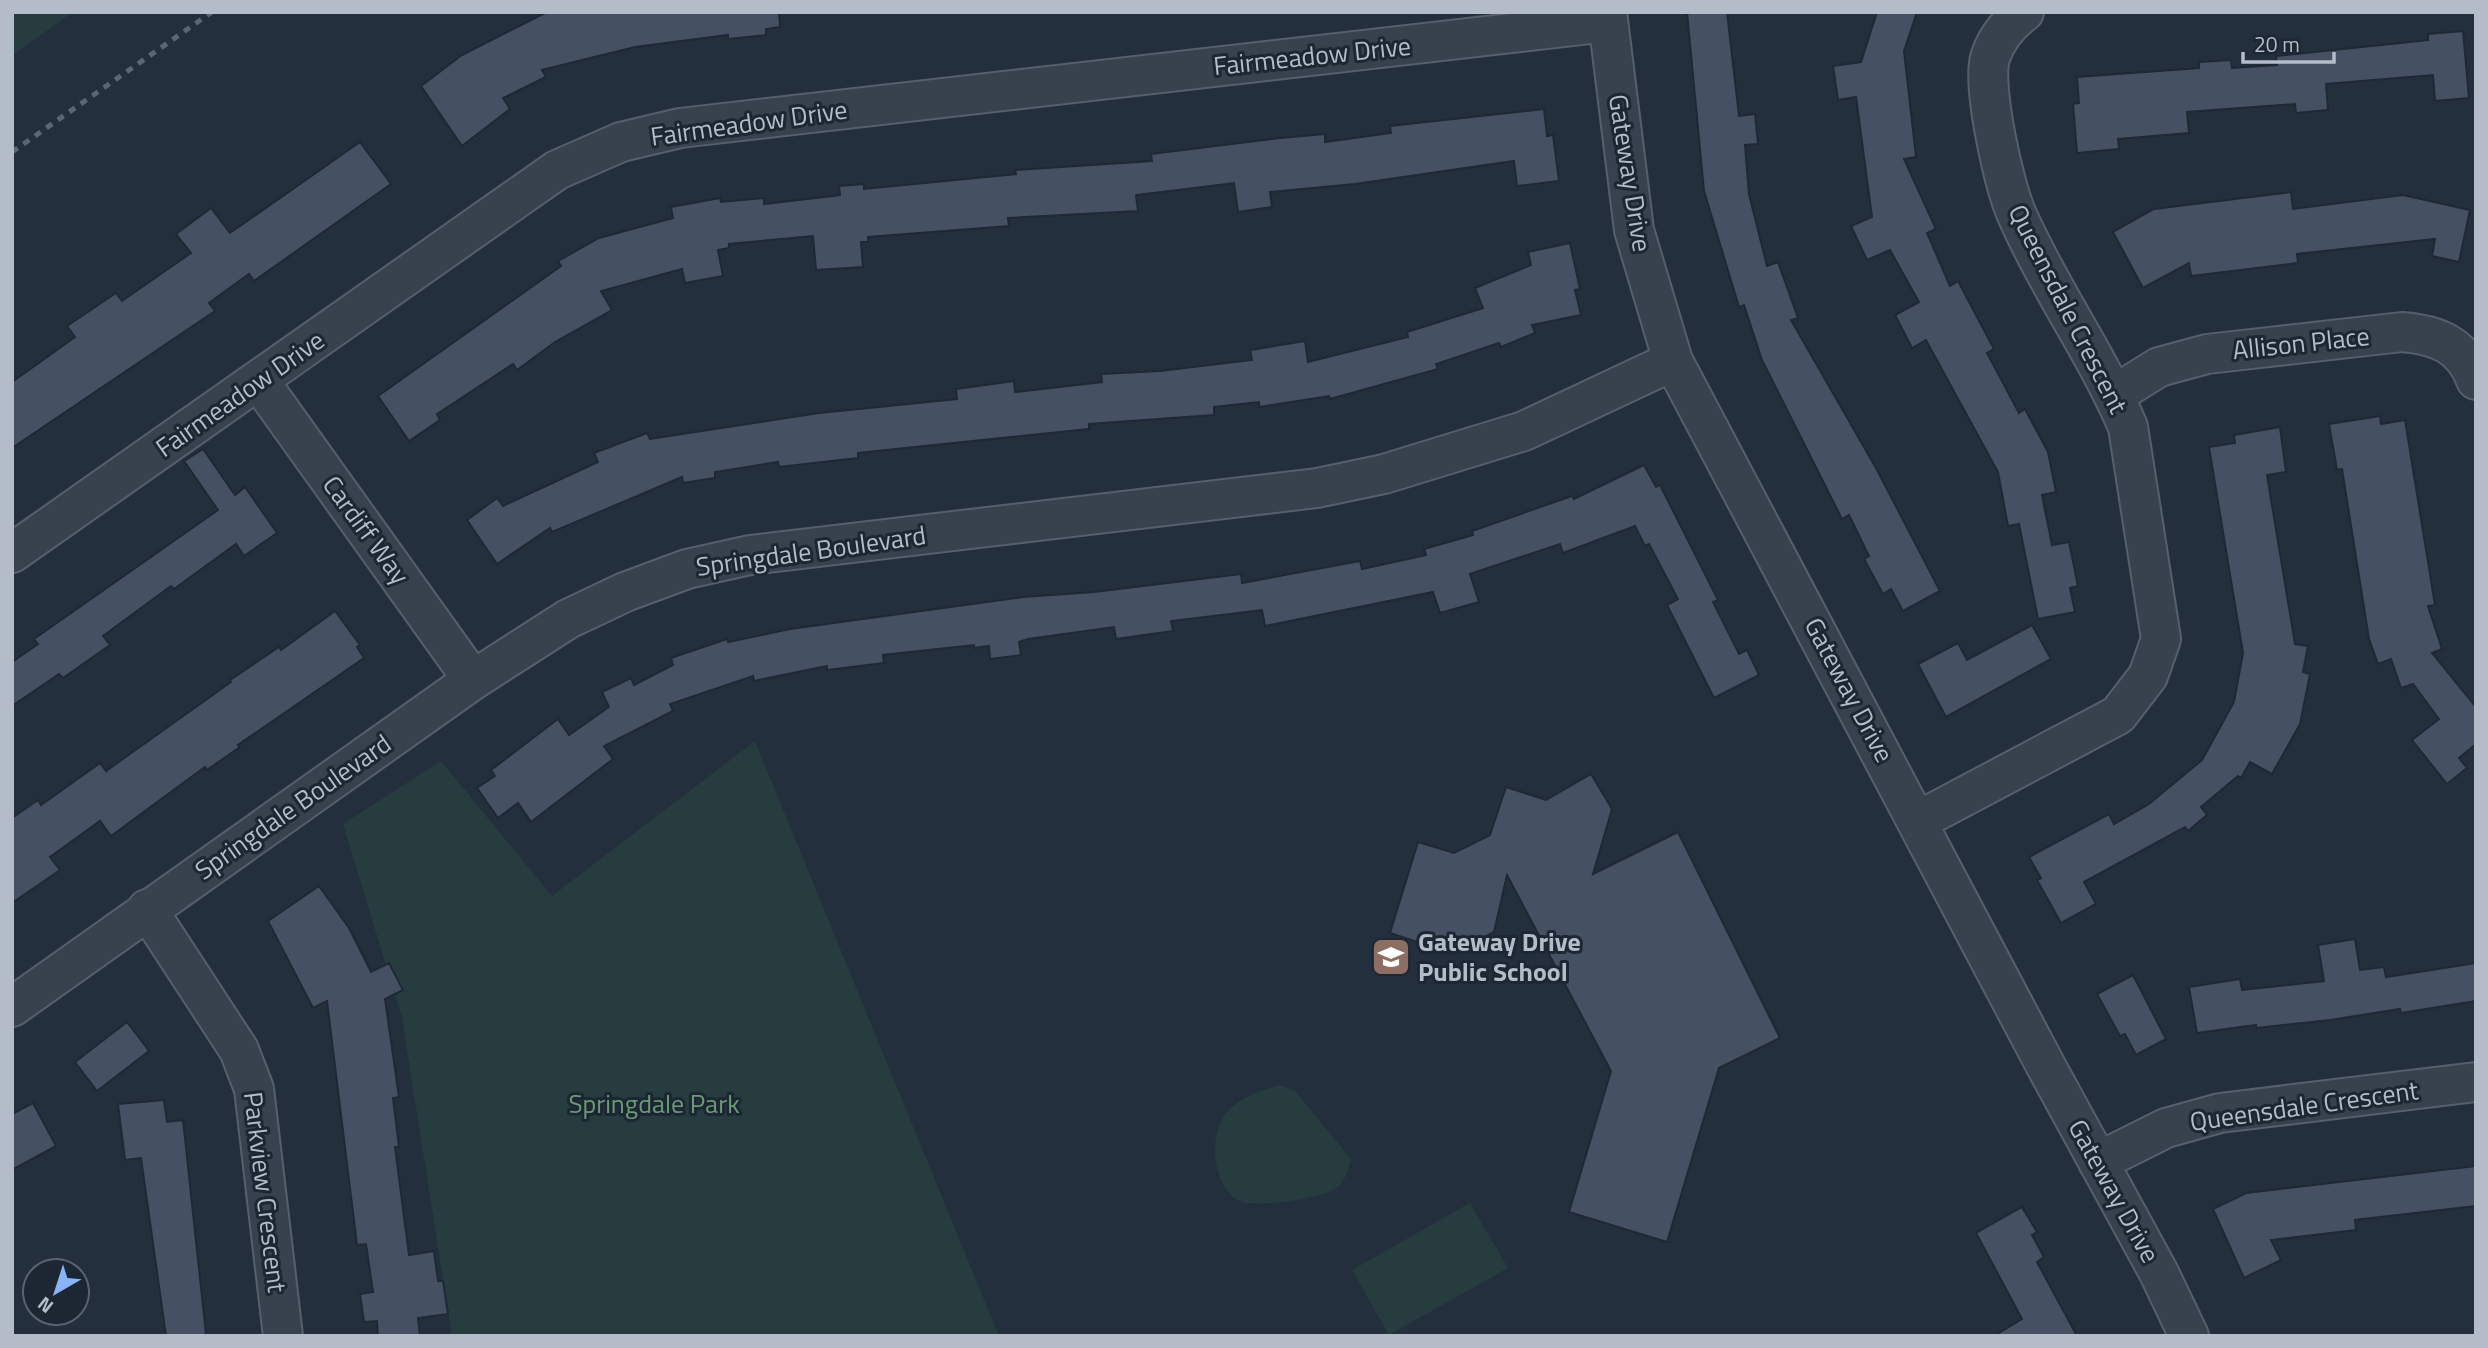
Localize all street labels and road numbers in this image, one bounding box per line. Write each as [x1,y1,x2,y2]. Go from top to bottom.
street label: Fairmeadow Drive [1211,26,1413,85]
street label: Fairmeadow Drive [648,89,850,156]
street label: Gateway Drive [1599,91,1662,254]
street label: Queensdale Crescent [1999,197,2138,420]
street label: Allison Place [2231,316,2371,369]
street label: Fairmeadow Drive [147,321,332,466]
street label: Cardiff Way [314,467,419,592]
street label: Springdale Boulevard [694,515,928,586]
street label: Gateway Drive [1795,610,1904,769]
street label: Springdale Boulevard [187,724,399,889]
street label: Queensdale Crescent [2187,1070,2421,1141]
street label: Parkview Crescent [234,1089,297,1294]
street label: Gateway Drive [2059,1112,2170,1270]

